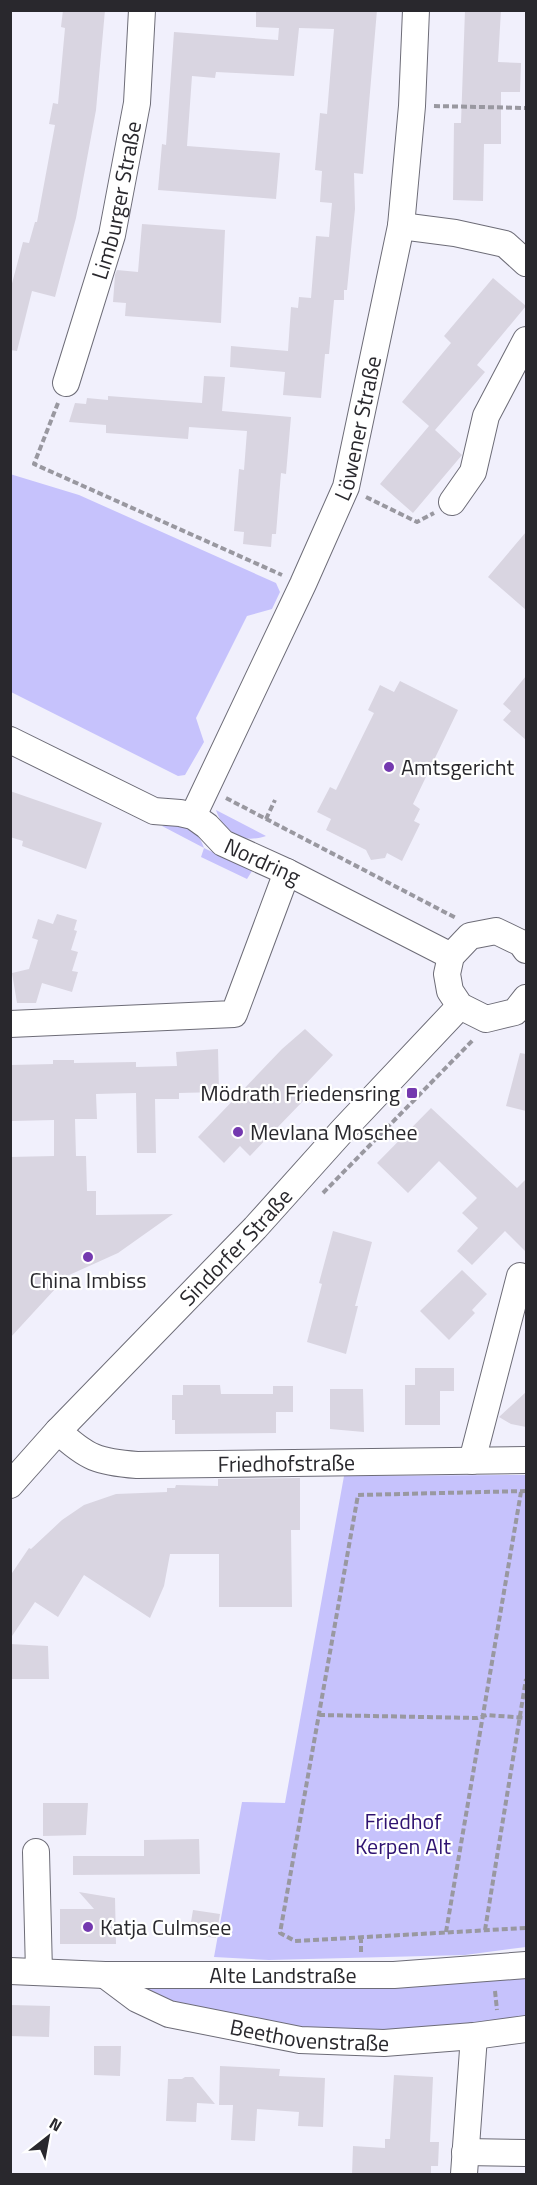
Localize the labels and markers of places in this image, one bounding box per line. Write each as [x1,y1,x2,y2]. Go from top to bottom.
place label: Amtsgericht [401,750,514,784]
marker: Amtsgericht [382,760,396,774]
place label: Mödrath Friedensring [200,1076,400,1110]
marker: Mödrath Friedensring [405,1086,419,1100]
place label: Mevlana Moschee [250,1115,418,1149]
marker: Mevlana Moschee [231,1125,245,1139]
marker: China Imbiss [81,1250,95,1264]
place label: China Imbiss [30,1263,146,1297]
place label: Katja Culmsee [100,1910,231,1944]
marker: Katja Culmsee [81,1920,95,1934]

